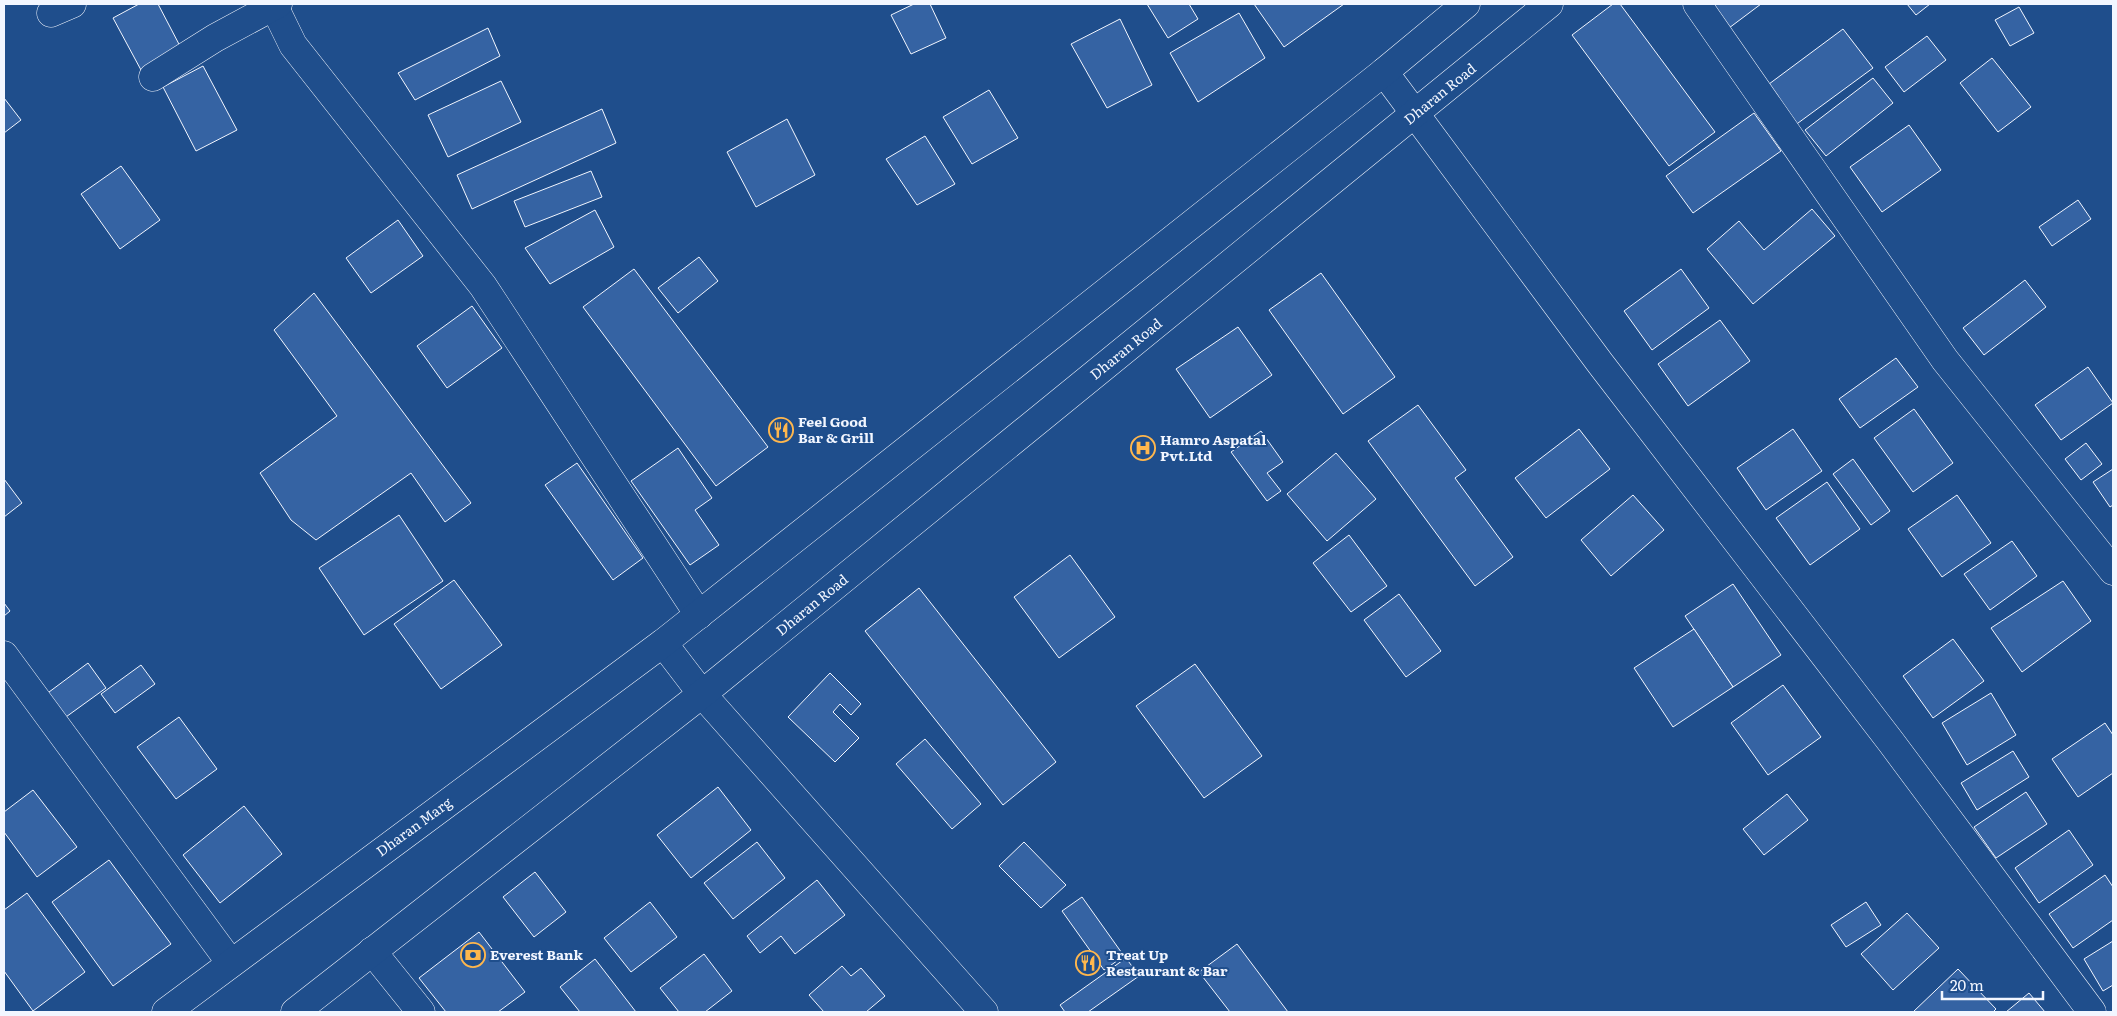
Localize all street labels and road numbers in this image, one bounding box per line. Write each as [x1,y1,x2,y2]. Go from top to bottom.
street label: Dharan Road [1399,58,1480,129]
street label: Dharan Road [1085,313,1166,384]
street label: Dharan Road [771,569,852,640]
street label: Dharan Marg [371,792,455,860]

